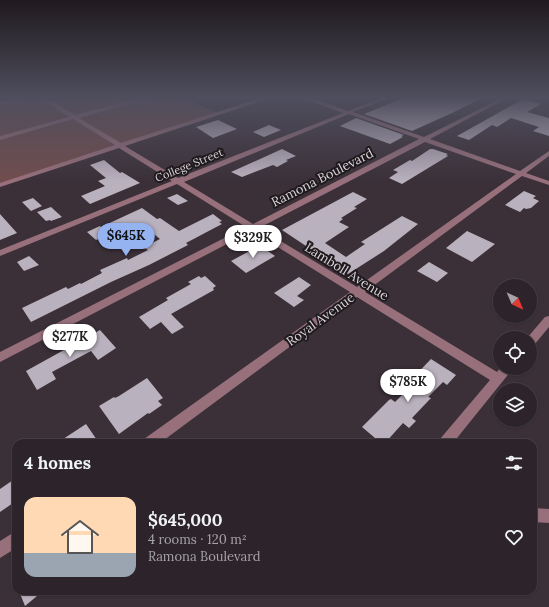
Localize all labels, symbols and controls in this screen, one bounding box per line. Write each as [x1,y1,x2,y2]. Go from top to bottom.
street label: Ramona Boulevard [268,144,376,211]
street label: College Street [153,145,226,185]
pin: $645K [98,223,154,257]
pin: $329K [225,225,281,259]
text: $645K [107,227,145,244]
text: $329K [234,229,272,246]
street label: Lamboll Avenue [302,239,392,304]
north arrow [493,279,537,323]
map controls [493,279,537,427]
street label: Royal Avenue [283,289,358,350]
pin: $277K [42,324,98,358]
text: $277K [52,328,88,345]
button: locate [493,331,537,375]
pin: $785K [380,369,436,403]
text: $785K [389,373,427,390]
button: layers [493,383,537,427]
text: 4 homes [24,452,91,474]
icon: filters [503,452,525,474]
text: $645,000 [148,509,223,531]
icon: home [56,513,104,561]
icon: heart [503,526,525,548]
text: 4 rooms · 120 m² [148,531,247,548]
text: Ramona Boulevard [148,548,261,565]

